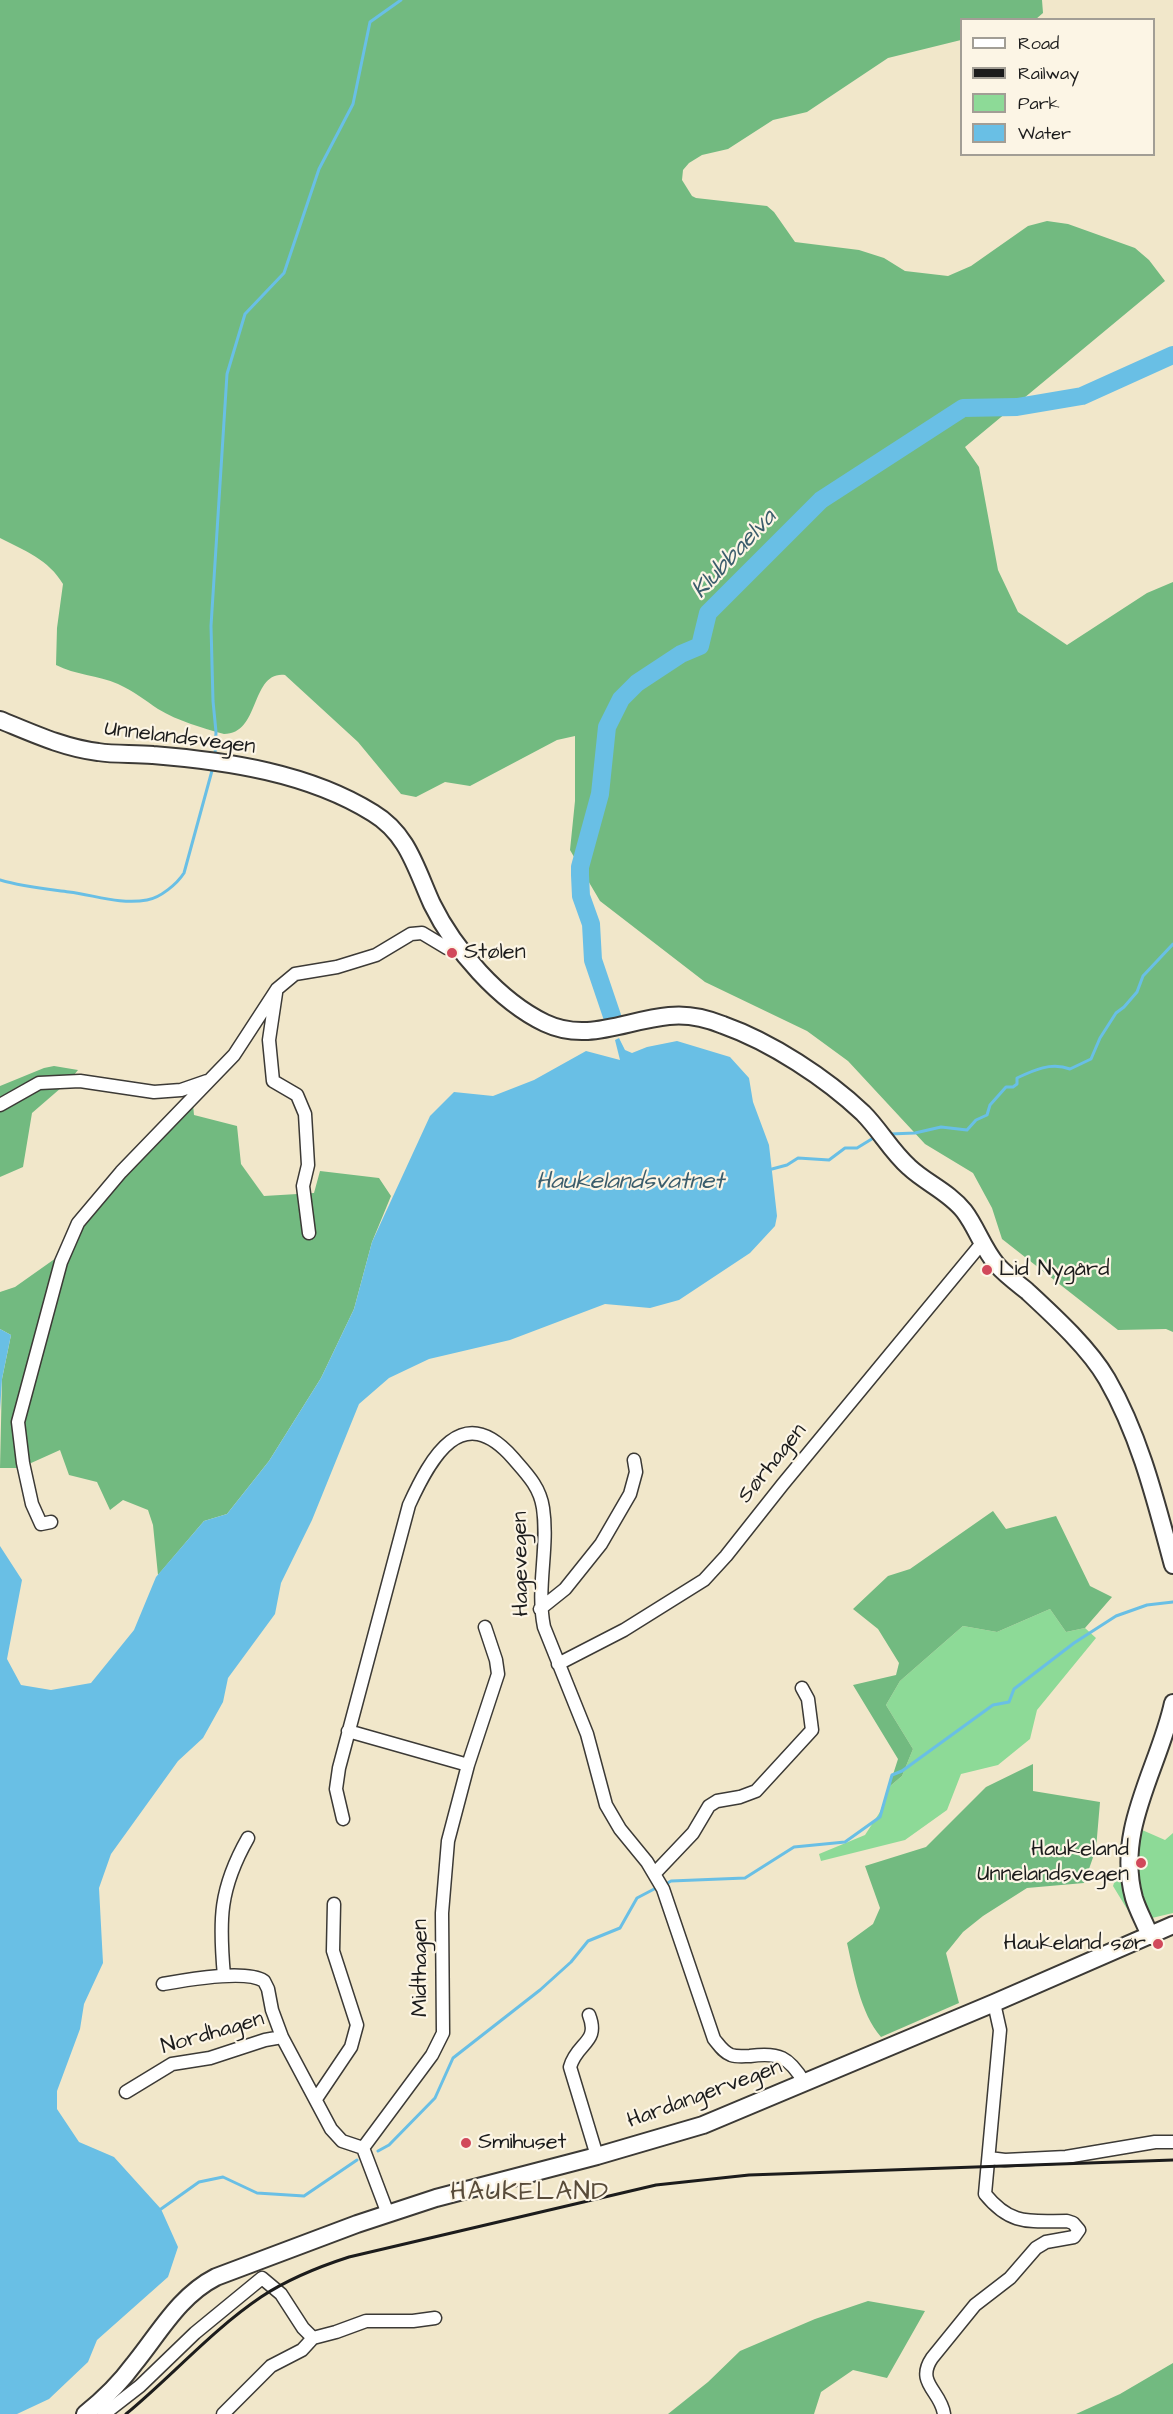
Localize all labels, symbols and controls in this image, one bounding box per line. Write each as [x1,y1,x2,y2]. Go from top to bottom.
legend [960,18,1155,156]
text: Road [1018,31,1059,56]
text: Railway [1018,61,1079,86]
text: Park [1018,91,1060,116]
text: Water [1018,121,1071,146]
water label: Klubbaelva [687,505,783,605]
street label: Unnelandsvegen [103,717,257,761]
place label: Stølen [464,940,526,966]
marker: Stølen [445,946,459,960]
water label: Haukelandsvatnet [536,1169,724,1197]
place label: Lid Nygård [999,1257,1109,1283]
marker: Lid Nygård [980,1263,994,1277]
street label: Sørhagen [733,1419,813,1509]
street label: Hagevegen [508,1511,536,1617]
place label: Haukeland Unnelandsvegen [977,1837,1129,1888]
marker: Haukeland Unnelandsvegen [1134,1856,1148,1870]
street label: Midthagen [408,1919,434,2017]
place label: Haukeland sør [1004,1931,1146,1957]
marker: Haukeland sør [1151,1937,1165,1951]
street label: Nordhagen [158,2007,268,2061]
street label: Hardangervegen [624,2055,786,2135]
place label: Smihuset [478,2130,566,2156]
marker: Smihuset [459,2136,473,2150]
district label: HAUKELAND [450,2178,610,2210]

